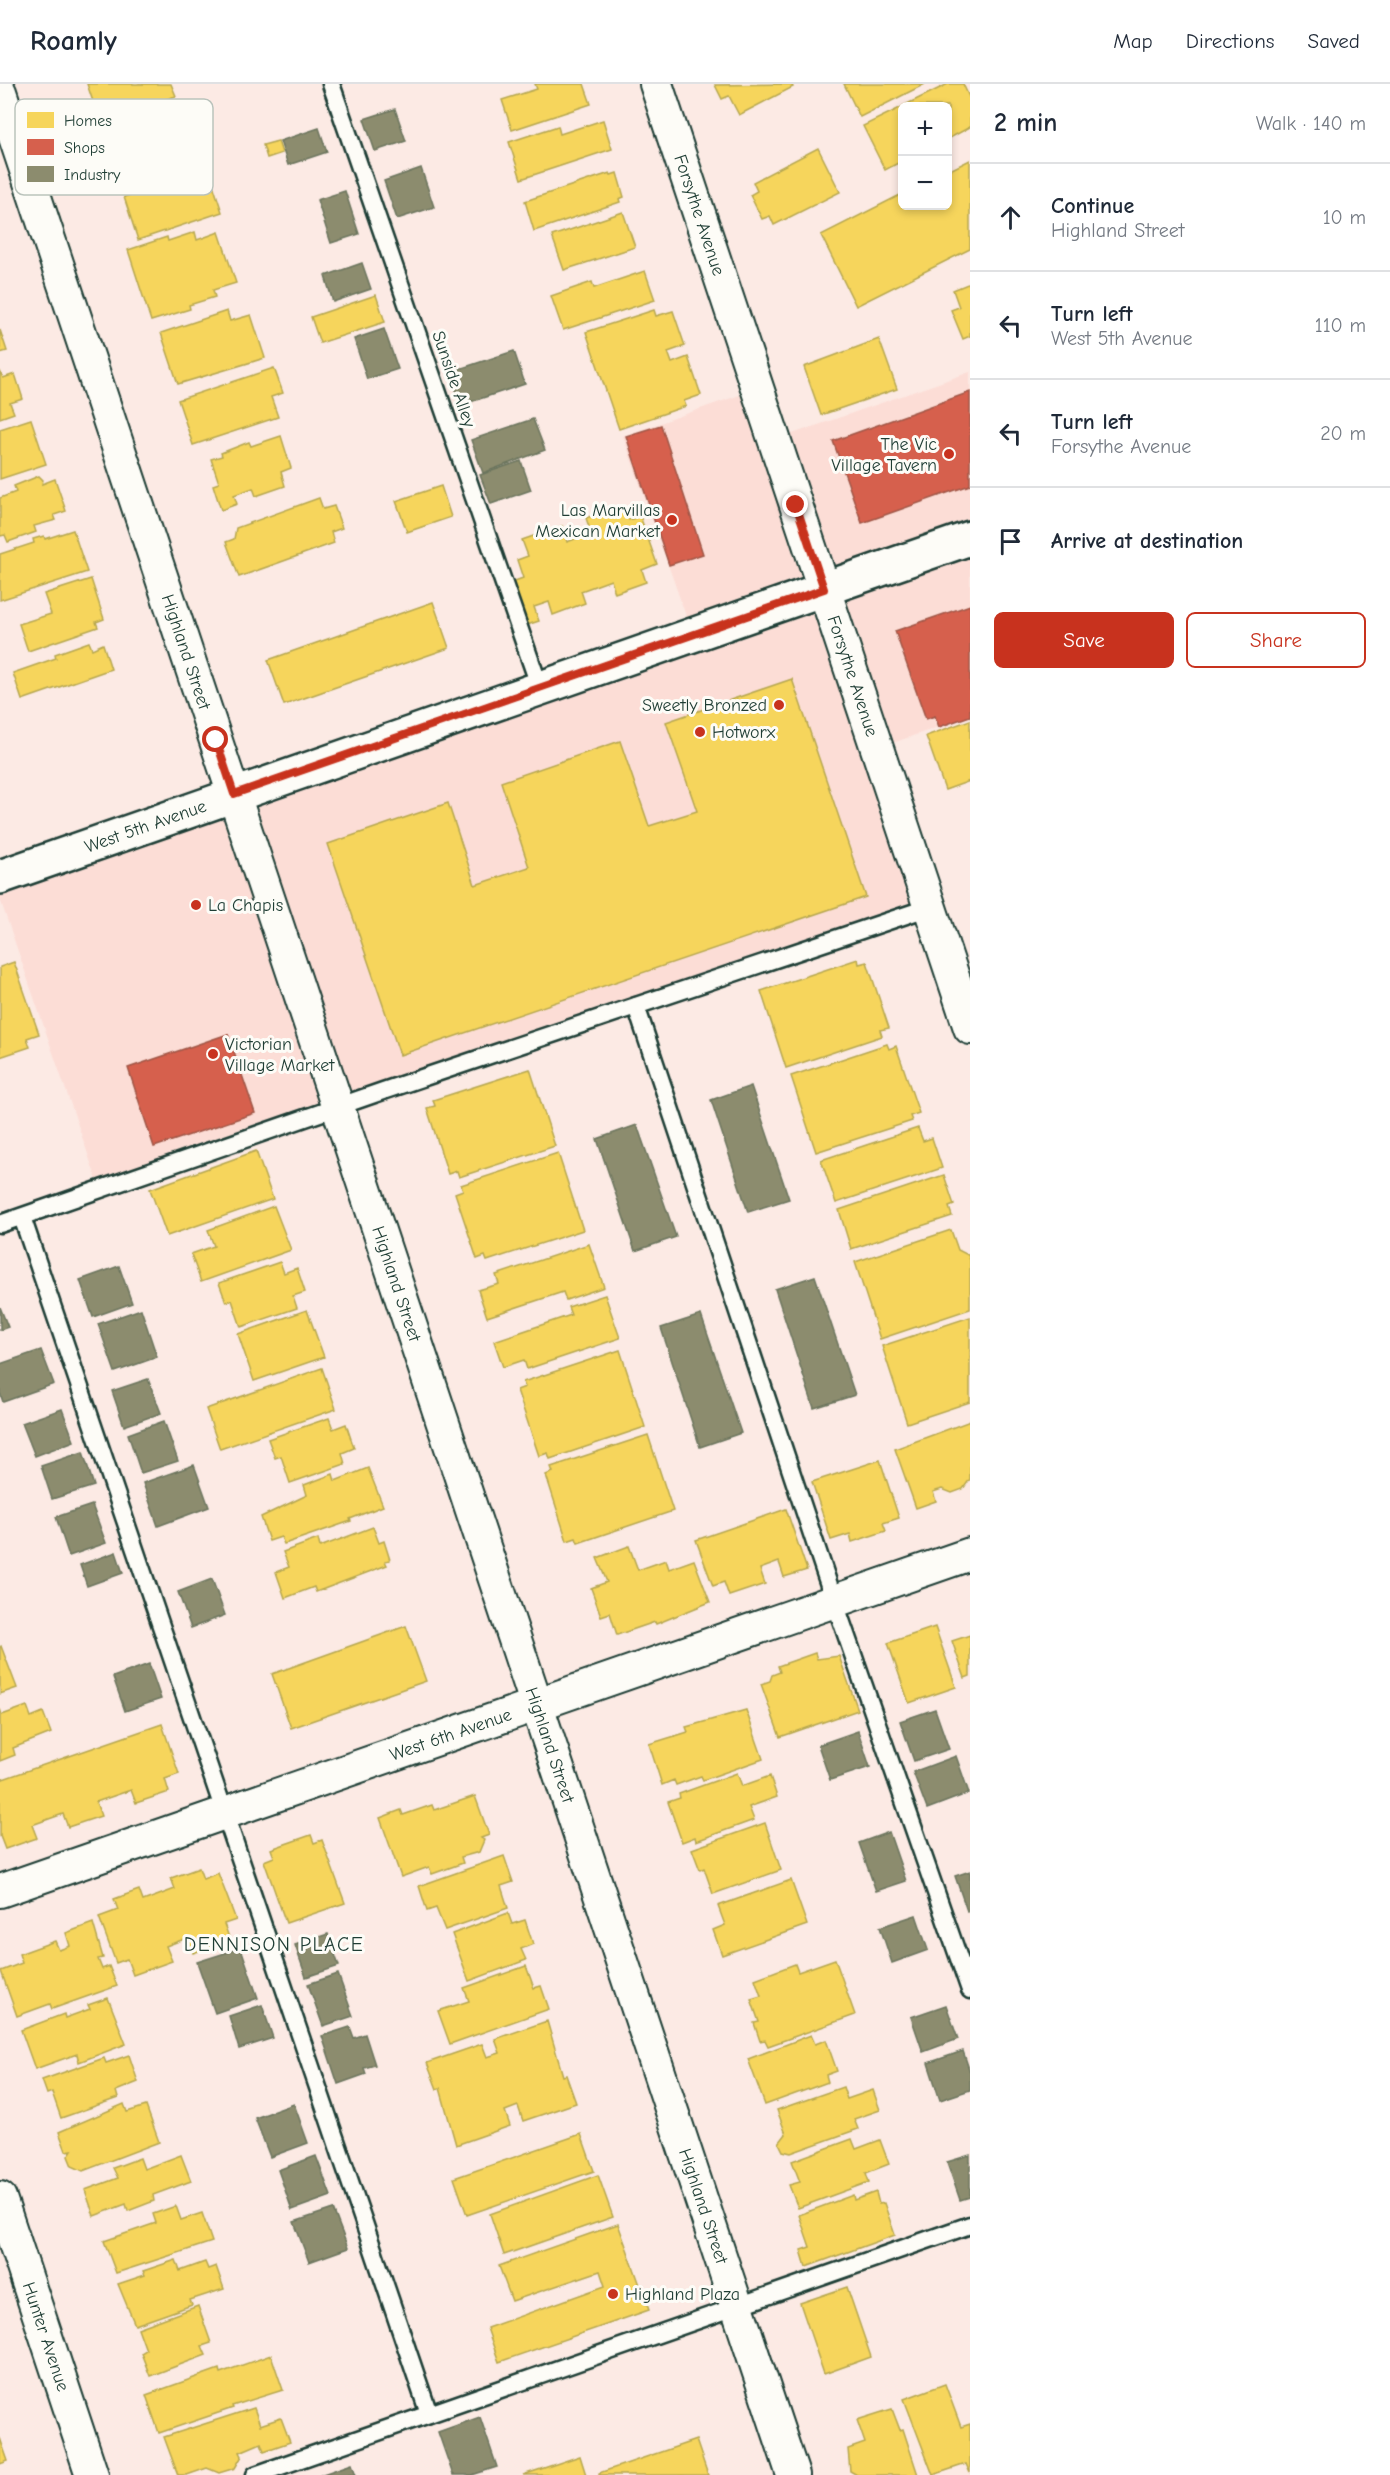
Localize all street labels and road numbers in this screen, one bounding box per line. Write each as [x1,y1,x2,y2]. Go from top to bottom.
street label: Forsythe Avenue [669,152,729,278]
street label: Sunside Alley [427,328,480,431]
street label: Highland Street [157,592,215,713]
street label: Forsythe Avenue [823,613,882,740]
street label: West 5th Avenue [82,796,209,858]
street label: Highland Street [367,1224,425,1345]
street label: Highland Street [521,1685,579,1806]
street label: West 6th Avenue [387,1704,514,1766]
street label: Highland Street [674,2146,732,2267]
street label: Hunter Avenue [18,2279,73,2394]

